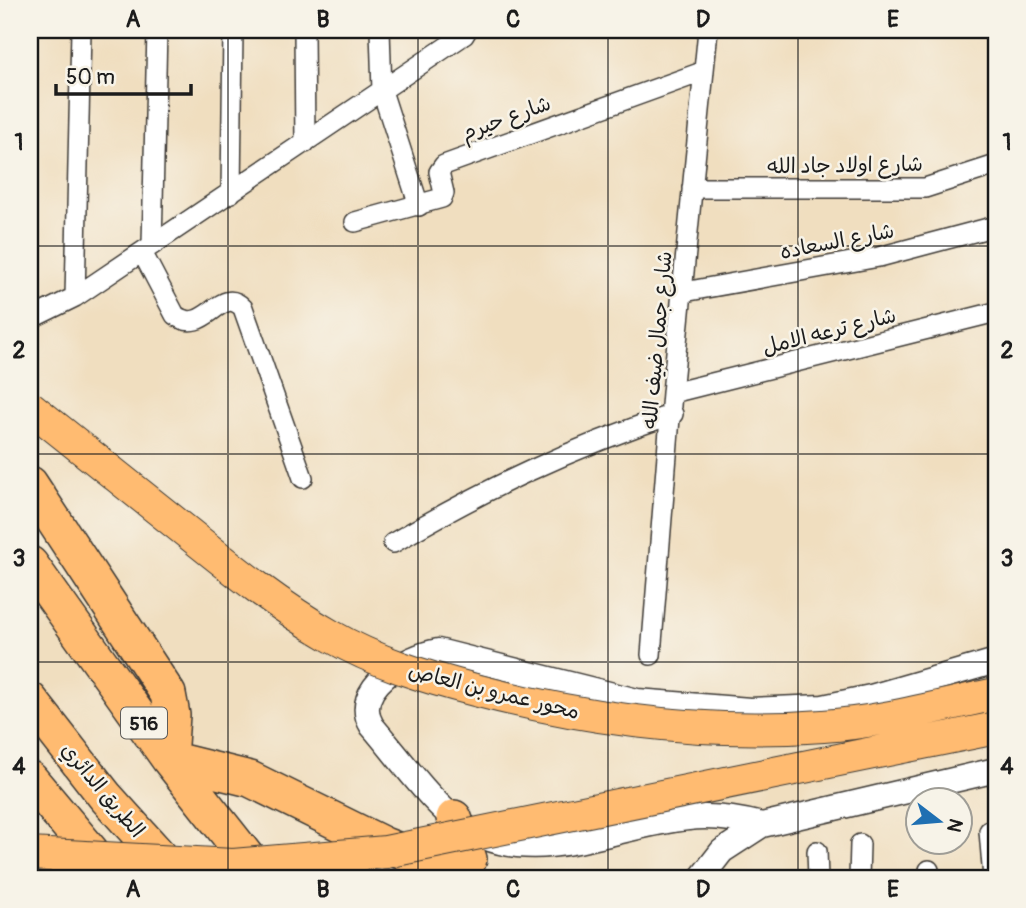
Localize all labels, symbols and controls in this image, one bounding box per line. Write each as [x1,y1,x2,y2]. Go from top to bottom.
text: A [126,5,141,34]
text: B [316,5,330,34]
text: C [506,5,520,34]
text: D [696,5,710,34]
text: E [887,5,899,34]
scale bar [56,52,191,96]
text: 50 m [66,64,115,91]
street label: شارع حيرم [458,90,555,149]
text: 1 [15,128,24,157]
text: 1 [1003,128,1012,157]
street label: شارع اولاد جاد الله [767,151,923,181]
street label: شارع السعاده [778,217,897,267]
street label: شارع جمال ضيف الله [636,250,680,430]
street label: شارع ترعه الامل [759,302,899,362]
text: 2 [13,336,26,365]
text: 2 [1001,336,1014,365]
text: 3 [13,544,25,573]
text: 3 [1001,544,1013,573]
street label: محور عمرو بن العاص [406,657,582,726]
road number: 516 [121,708,167,738]
street label: الطريق الدائري [54,737,150,844]
text: 4 [12,752,26,781]
text: 4 [1000,752,1014,781]
north arrow [904,786,974,856]
text: N [941,816,968,835]
text: A [126,875,141,904]
text: B [316,875,330,904]
text: C [506,875,520,904]
text: D [696,875,710,904]
text: E [887,875,899,904]

